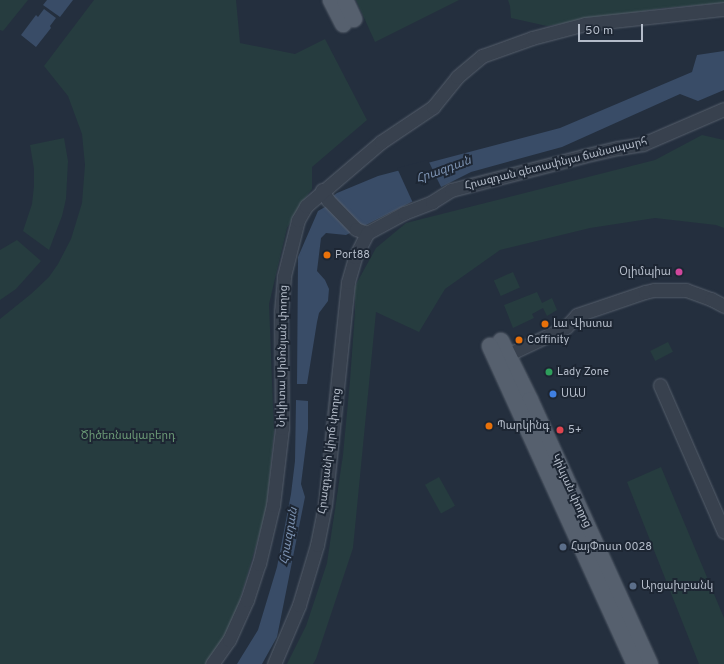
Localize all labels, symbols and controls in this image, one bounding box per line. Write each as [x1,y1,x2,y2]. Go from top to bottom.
scale bar [580,16,645,42]
text: 50 m [585,23,613,39]
street label: Հրազդան գետափնյա ճանապարհ [463,135,649,193]
water label: Հրազդան [415,154,473,188]
place label: Port88 [335,248,370,262]
marker: Port88 [322,250,332,260]
place label: Օլիմպիա [619,265,671,279]
marker: Օլիմպիա [674,267,684,277]
street label: Նիկիտա Սիմոնյան փողոց [275,285,291,427]
place label: Լա Վիստա [553,317,612,331]
marker: Լա Վիստա [540,319,550,329]
place label: Coffinity [527,333,569,347]
marker: Coffinity [514,335,524,345]
place label: Lady Zone [557,365,609,379]
marker: Lady Zone [544,367,554,377]
street label: Հրազդանի կիրճ փողոց [316,387,344,515]
place label: ՍԱՍ [561,387,586,401]
marker: ՍԱՍ [548,389,558,399]
place label: Պարկինգ [497,419,549,433]
marker: Պարկինգ [484,421,494,431]
place label: 5+ [568,423,582,437]
marker: 5+ [555,425,565,435]
park label: Ծիծեռնակաբերդ [81,429,175,443]
street label: Կիևյան փողոց [548,452,594,530]
water label: Հրազդան [278,506,302,566]
place label: ՀայՓոստ 0028 [571,540,652,554]
marker: ՀայՓոստ 0028 [558,542,568,552]
place label: Արցախբանկ [641,579,713,593]
marker: Արցախբանկ [628,581,638,591]

